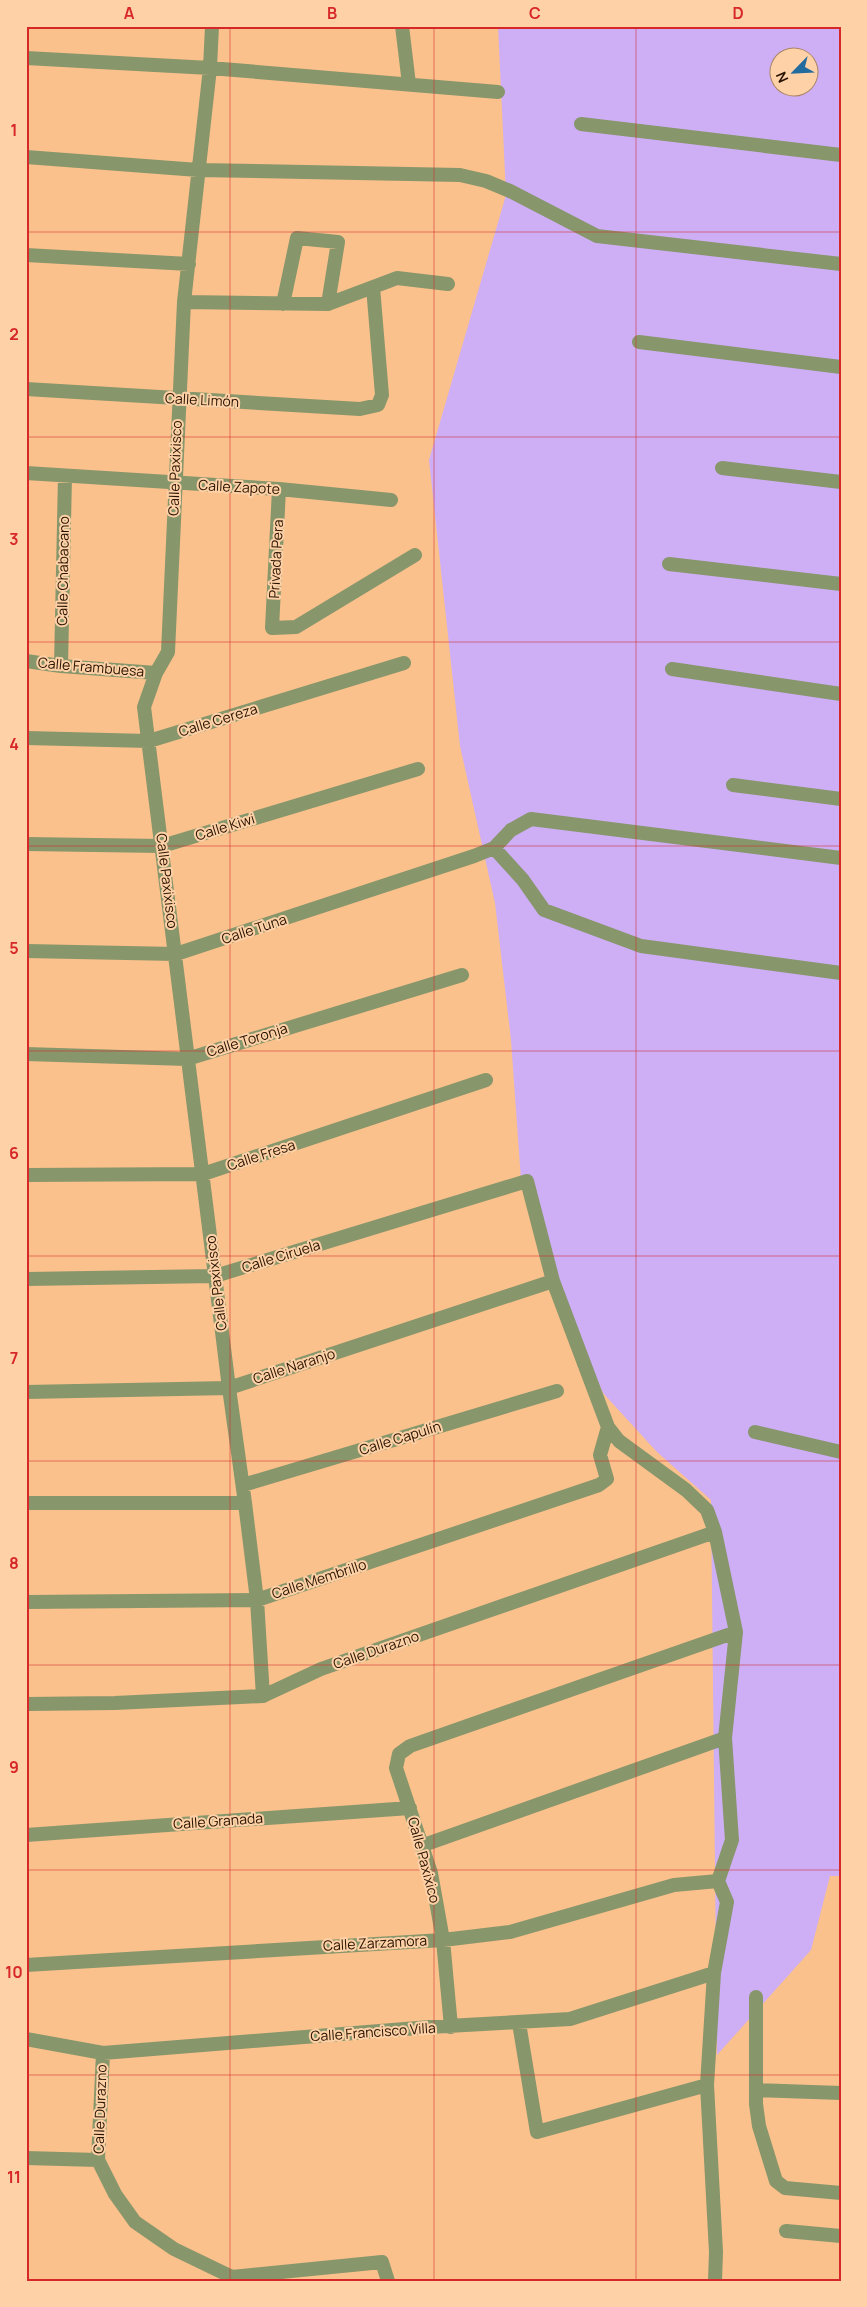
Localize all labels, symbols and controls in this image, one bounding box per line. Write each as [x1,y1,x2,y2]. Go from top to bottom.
text: A [124,2,135,24]
text: B [327,2,337,24]
text: C [529,2,541,24]
text: D [732,2,744,24]
north arrow [770,48,820,98]
text: N [771,69,792,86]
text: 1 [10,119,18,141]
text: 2 [9,323,19,345]
street label: Calle Limón [165,388,240,411]
street label: Calle Paxixisco [163,420,186,516]
street label: Calle Zapote [198,475,280,498]
street label: Calle Chabacano [52,516,73,626]
street label: Privada Pera [264,519,287,599]
text: 3 [9,528,19,550]
street label: Calle Frambuesa [37,652,145,681]
street label: Calle Cereza [176,699,260,741]
text: 4 [9,733,19,755]
street label: Calle Kiwi [193,809,257,845]
street label: Calle Paxixisco [152,832,183,930]
street label: Calle Tuna [219,909,289,948]
text: 5 [9,937,19,959]
street label: Calle Toronja [204,1018,290,1061]
street label: Calle Fresa [224,1135,297,1174]
text: 6 [9,1142,19,1164]
street label: Calle Paxixisco [200,1234,231,1332]
street label: Calle Ciruela [239,1235,322,1276]
street label: Calle Naranjo [250,1343,337,1388]
text: 7 [10,1347,18,1369]
street label: Calle Capulín [357,1416,443,1459]
text: 8 [9,1552,19,1574]
street label: Calle Membrillo [269,1554,369,1603]
street label: Calle Durazno [330,1626,421,1673]
text: 9 [9,1756,19,1778]
street label: Calle Granada [172,1808,263,1833]
street label: Calle Paxixico [404,1815,445,1905]
street label: Calle Zarzamora [322,1930,427,1955]
text: 10 [5,1961,23,1983]
street label: Calle Francisco Villa [310,2018,436,2045]
street label: Calle Durazno [88,2064,111,2154]
text: 11 [7,2166,21,2188]

